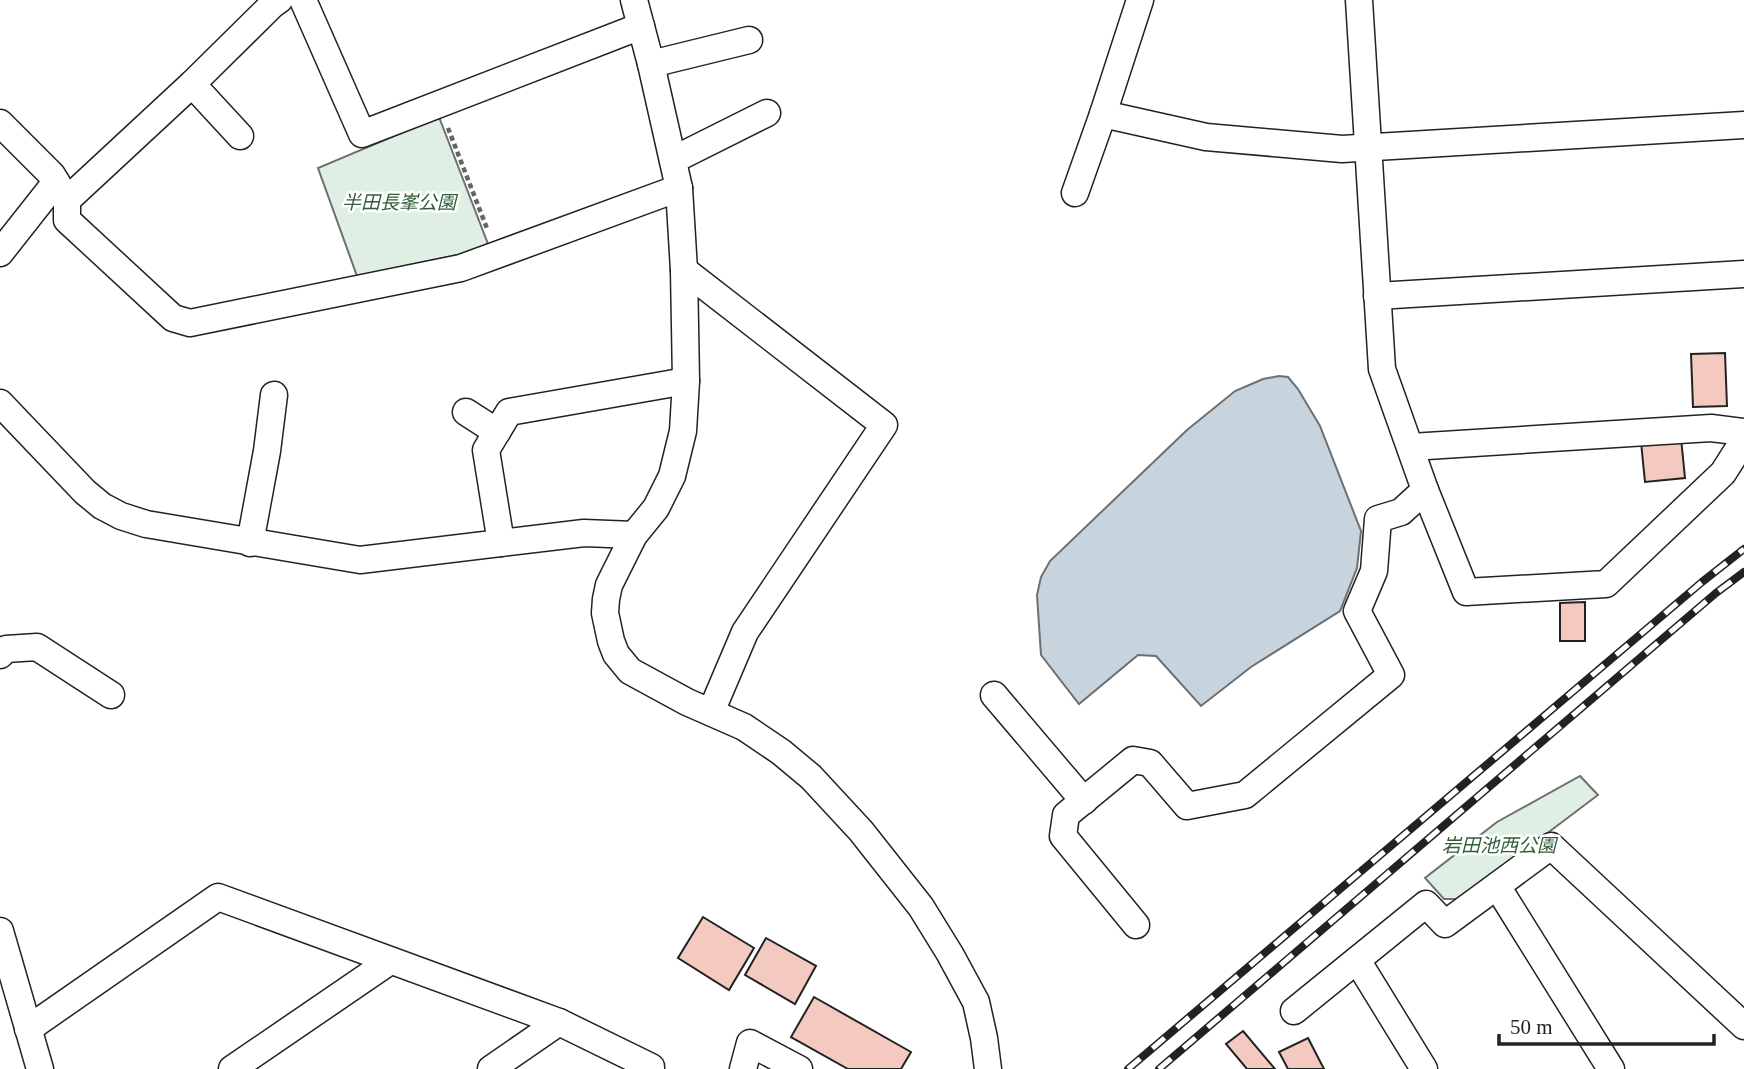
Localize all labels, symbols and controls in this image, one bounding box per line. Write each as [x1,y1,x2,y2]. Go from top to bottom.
park label: 半田長峯公園 [342,192,459,213]
park label: 岩田池西公園 [1442,835,1559,856]
scale bar [1499,1002,1714,1046]
text: 50 m [1510,1015,1553,1039]

